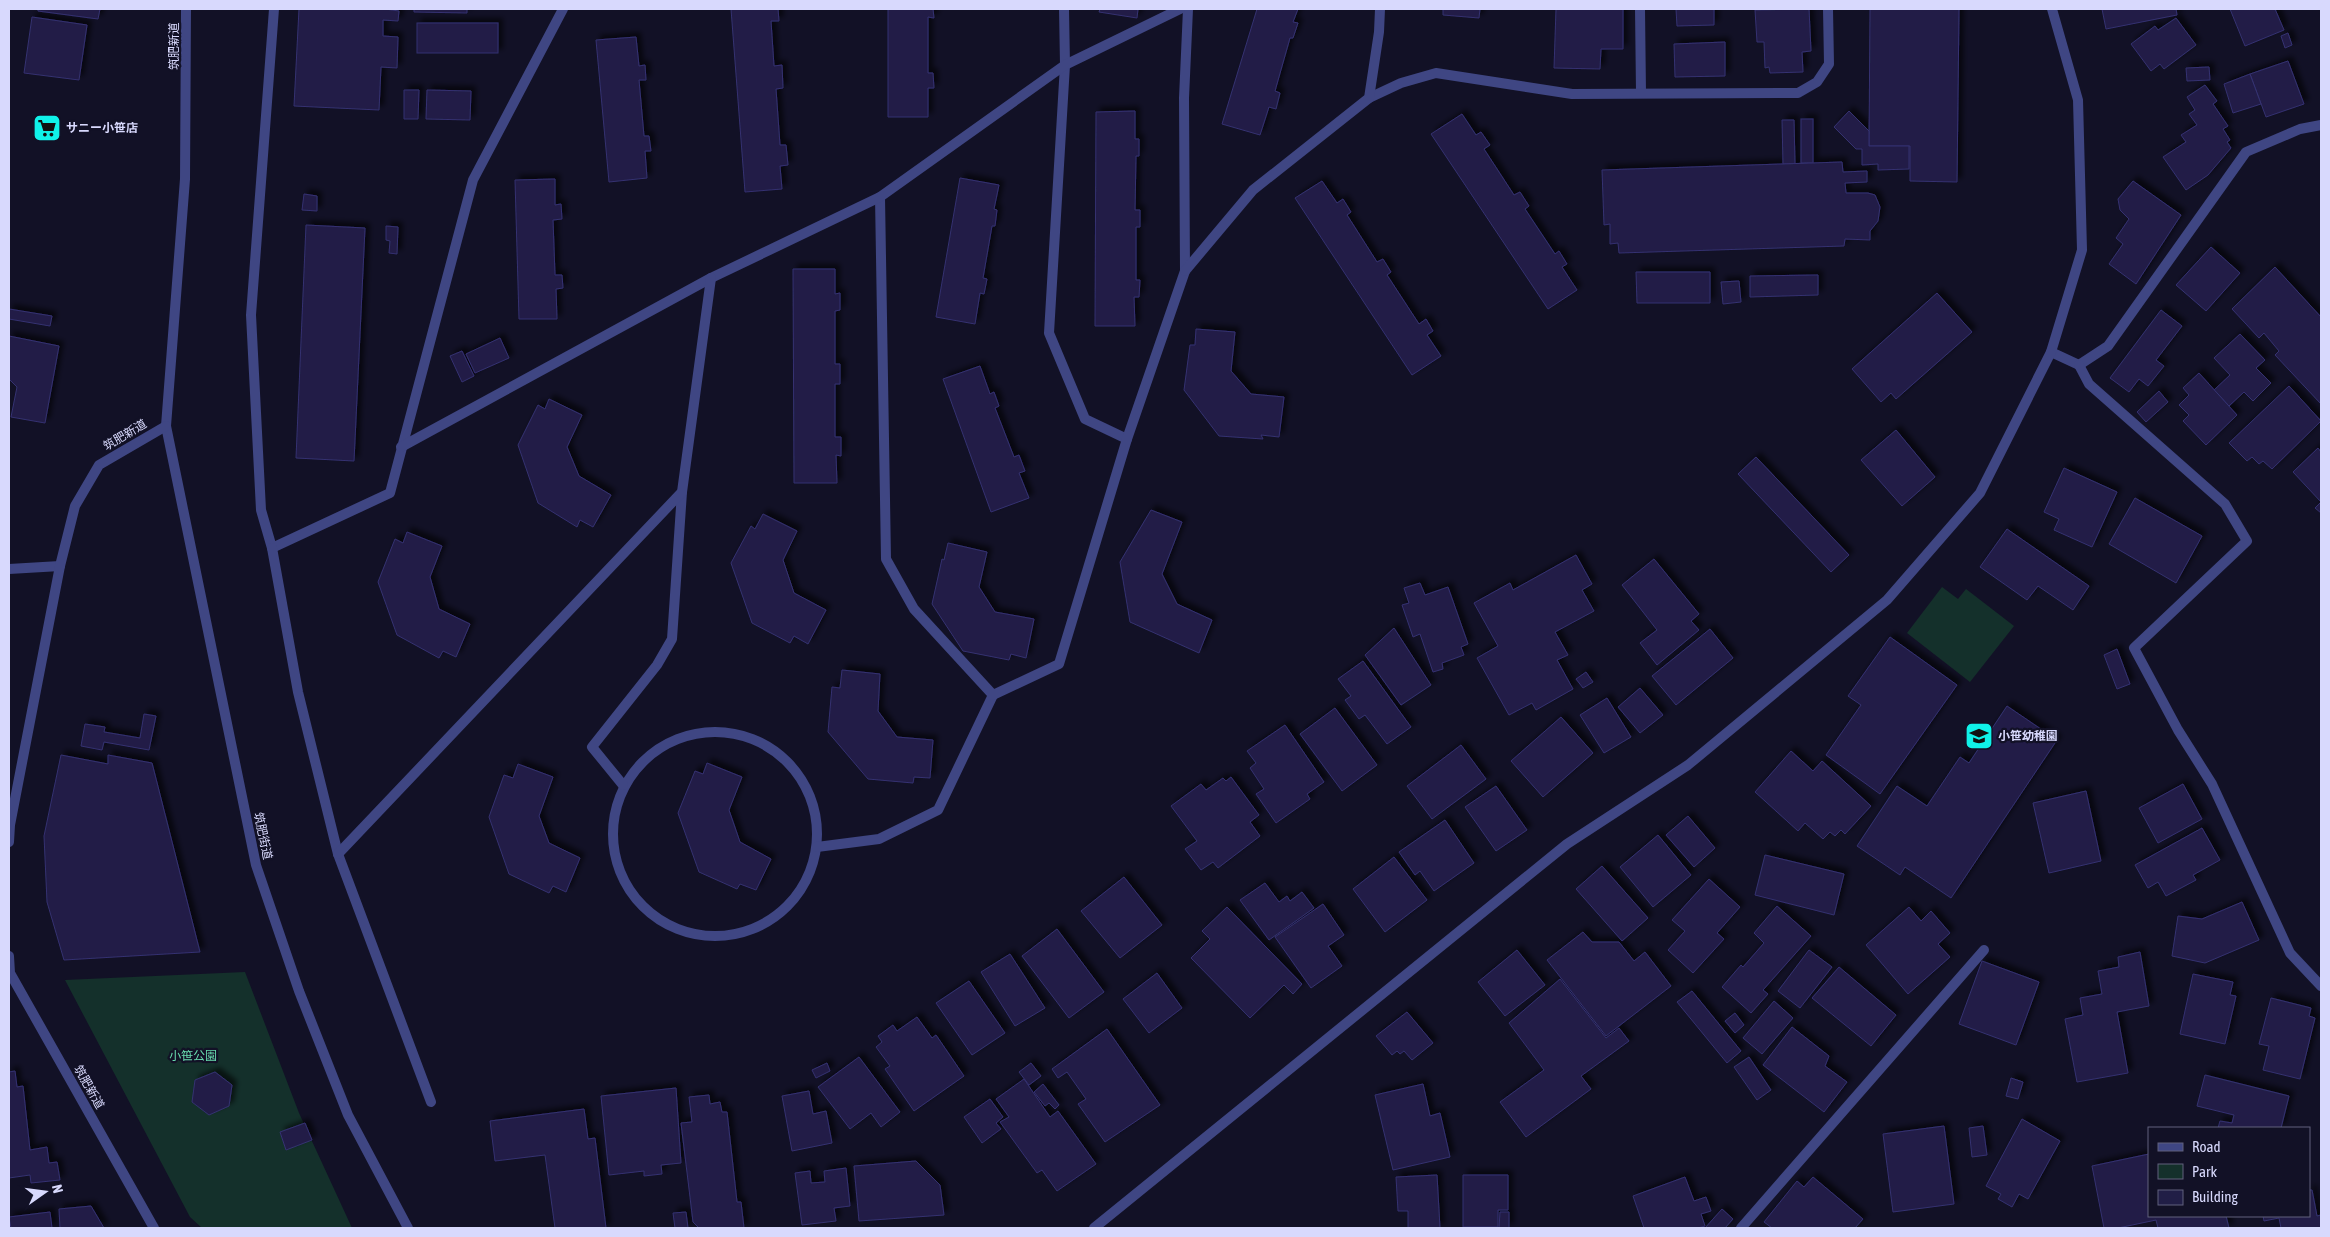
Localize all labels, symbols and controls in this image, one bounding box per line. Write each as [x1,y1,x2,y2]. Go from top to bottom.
street label: 筑肥新道 [167,22,181,70]
supermarket icon: サニー小笹店 [32,113,62,143]
place label: サニー小笹店 [66,121,138,135]
street label: 筑肥新道 [101,417,149,453]
school or university icon: 小笹幼稚園 [1964,721,1994,751]
place label: 小笹幼稚園 [1998,729,2058,743]
street label: 筑肥街道 [251,811,275,861]
park label: 小笹公園 [169,1049,217,1063]
street label: 筑肥新道 [71,1063,107,1111]
legend [2148,1127,2310,1217]
text: Road [2192,1138,2221,1155]
text: Park [2192,1163,2217,1180]
north arrow [20,1167,70,1217]
text: N [49,1183,66,1195]
text: Building [2192,1188,2238,1205]

